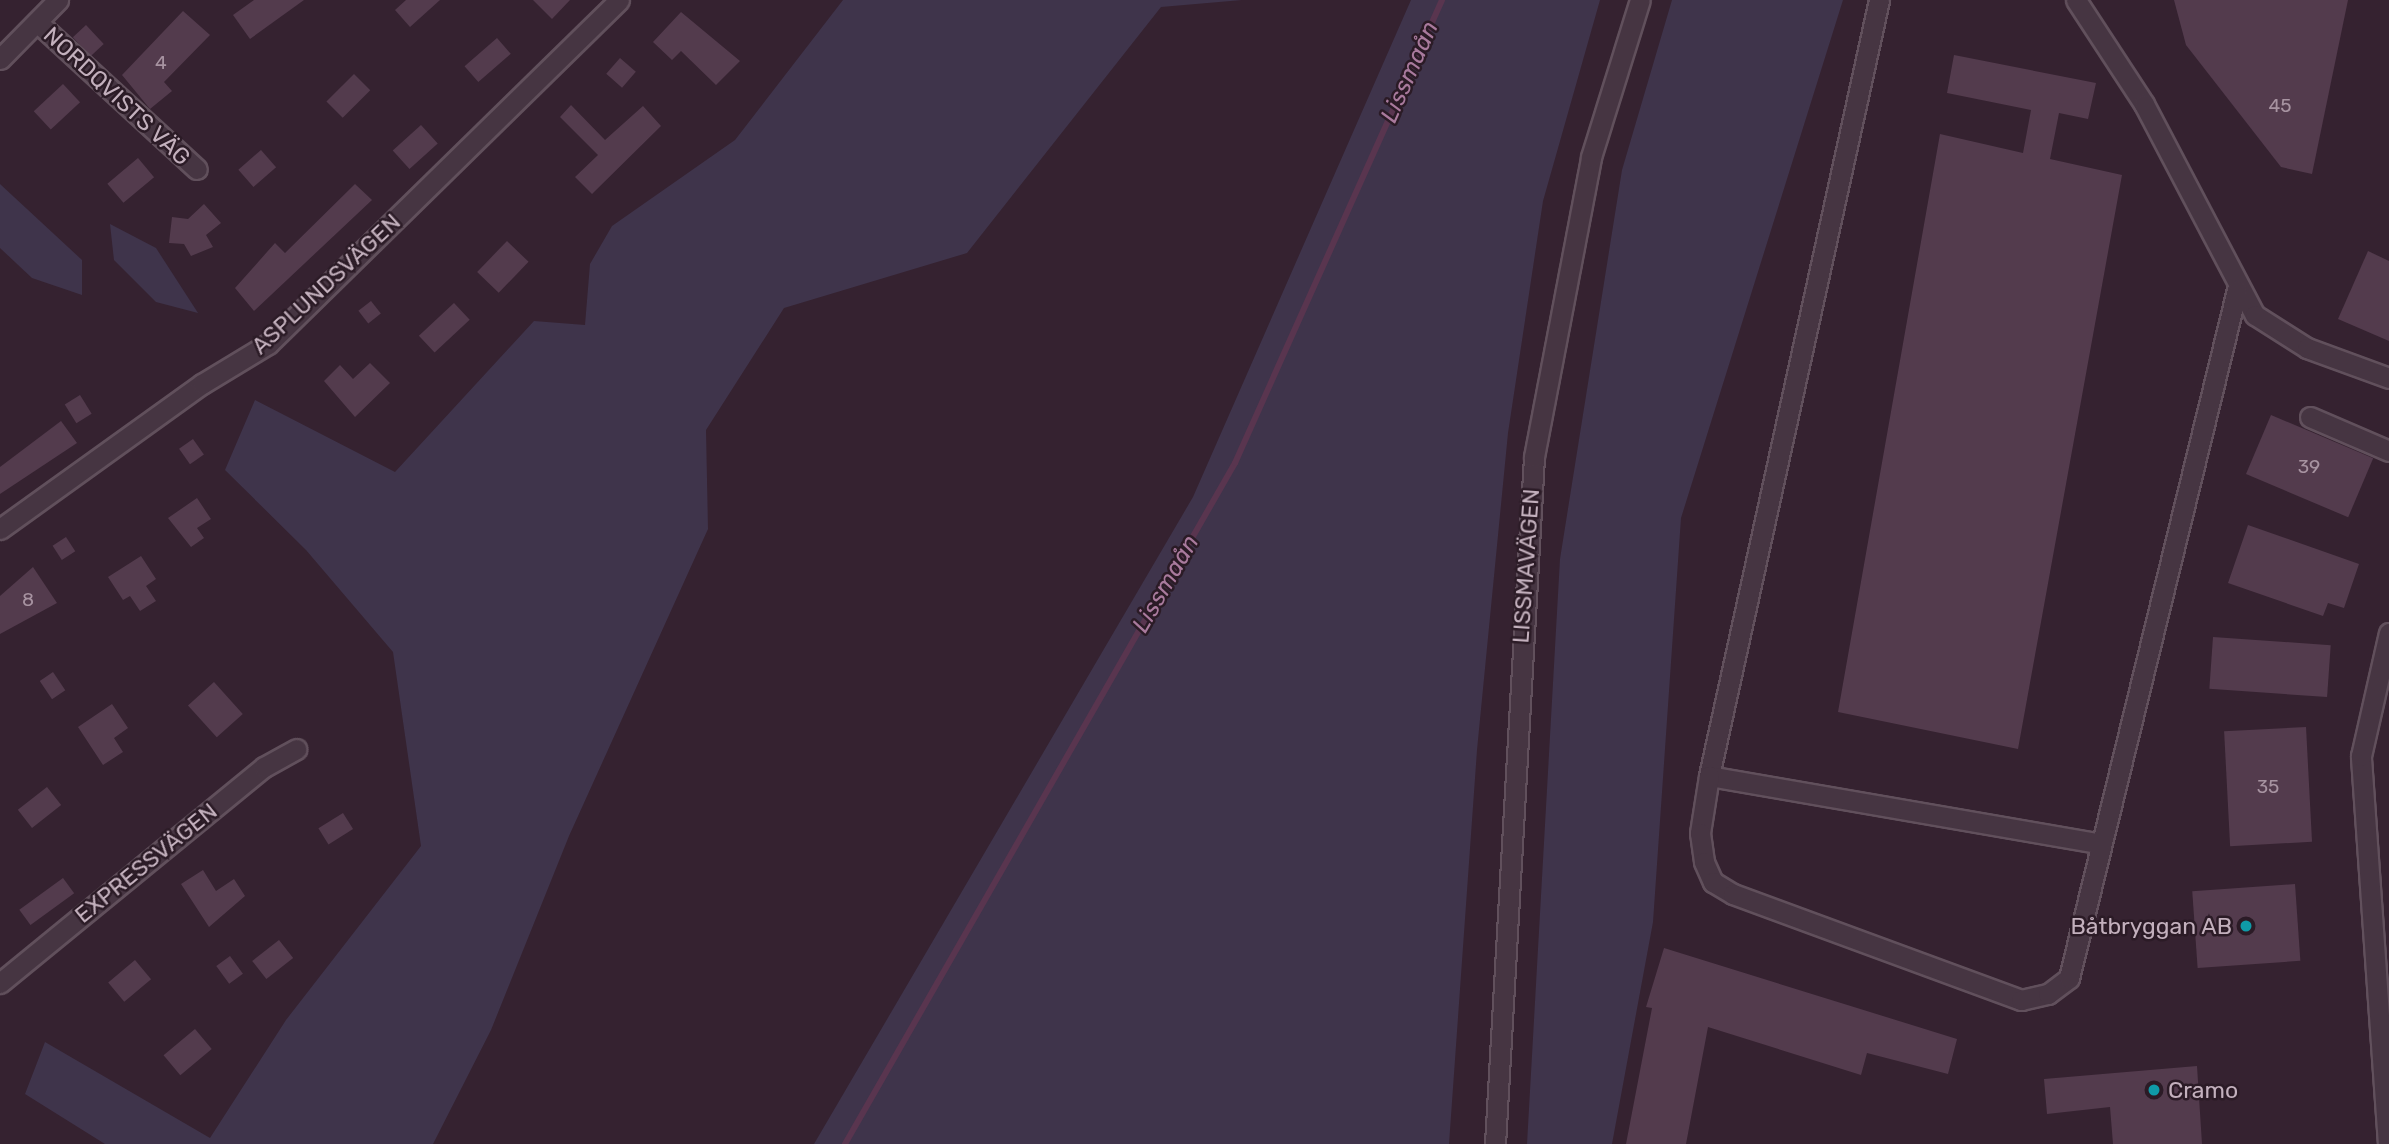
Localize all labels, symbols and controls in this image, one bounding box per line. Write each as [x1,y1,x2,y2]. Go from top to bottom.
water label: Lissmaån [1375,17,1445,127]
street label: NORDQVISTS VÄG [38,21,196,171]
house number: 4 [155,52,167,74]
house number: 45 [2268,95,2292,117]
street label: ASPLUNDSVÄGEN [246,208,406,360]
house number: 39 [2298,456,2320,478]
street label: LISSMAVÄGEN [1507,488,1545,644]
water label: Lissmaån [1127,530,1205,638]
house number: 8 [22,589,34,611]
house number: 35 [2257,776,2279,798]
street label: EXPRESSVÄGEN [69,797,223,929]
place label: Båtbryggan AB [2070,912,2232,940]
marker: Båtbryggan AB [2238,918,2254,934]
place label: Cramo [2168,1076,2238,1104]
marker: Cramo [2146,1082,2162,1098]

